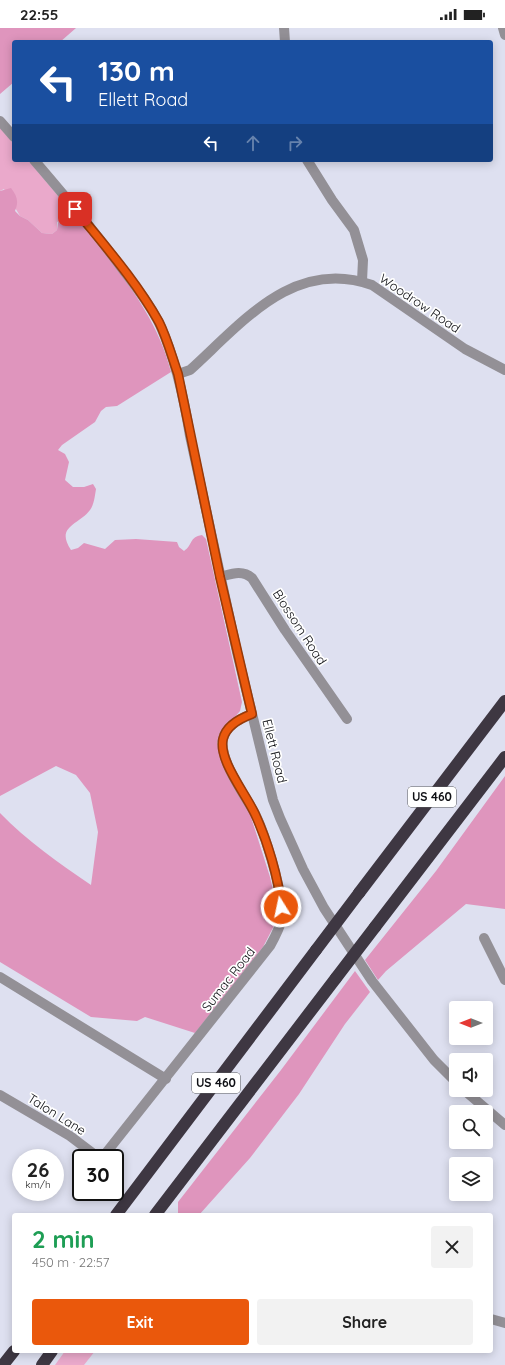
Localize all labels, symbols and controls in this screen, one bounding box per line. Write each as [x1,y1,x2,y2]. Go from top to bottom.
text: 22:55 [20,5,58,24]
text: 130 m [98,53,175,88]
icon: left [32,56,84,108]
text: Ellett Road [98,88,188,111]
icon: left [200,132,222,154]
icon: ahead [242,132,264,154]
icon: right [284,132,306,154]
pin [58,192,92,226]
icon: arrive [64,198,86,220]
street label: Woodrow Road [377,270,463,336]
street label: Blossom Road [270,586,330,668]
street label: Ellett Road [259,717,291,785]
road number: US 460 [408,787,456,807]
position arrow [260,886,302,928]
street label: Sumac Road [198,944,258,1014]
north arrow [449,1001,493,1045]
map controls [449,1001,493,1201]
button: sound [449,1053,493,1097]
road number: US 460 [192,1073,240,1093]
street label: Talon Lane [25,1090,89,1138]
button: search [449,1105,493,1149]
speed limit sign: 30 [72,1149,124,1201]
text: 26 [27,1157,49,1182]
button: layers [449,1157,493,1201]
text: km/h [25,1178,51,1191]
text: 2 min [32,1224,94,1254]
button: close [431,1226,473,1268]
text: 450 m · 22:57 [32,1254,109,1270]
button: Exit [32,1299,249,1345]
button: Share [257,1299,473,1345]

